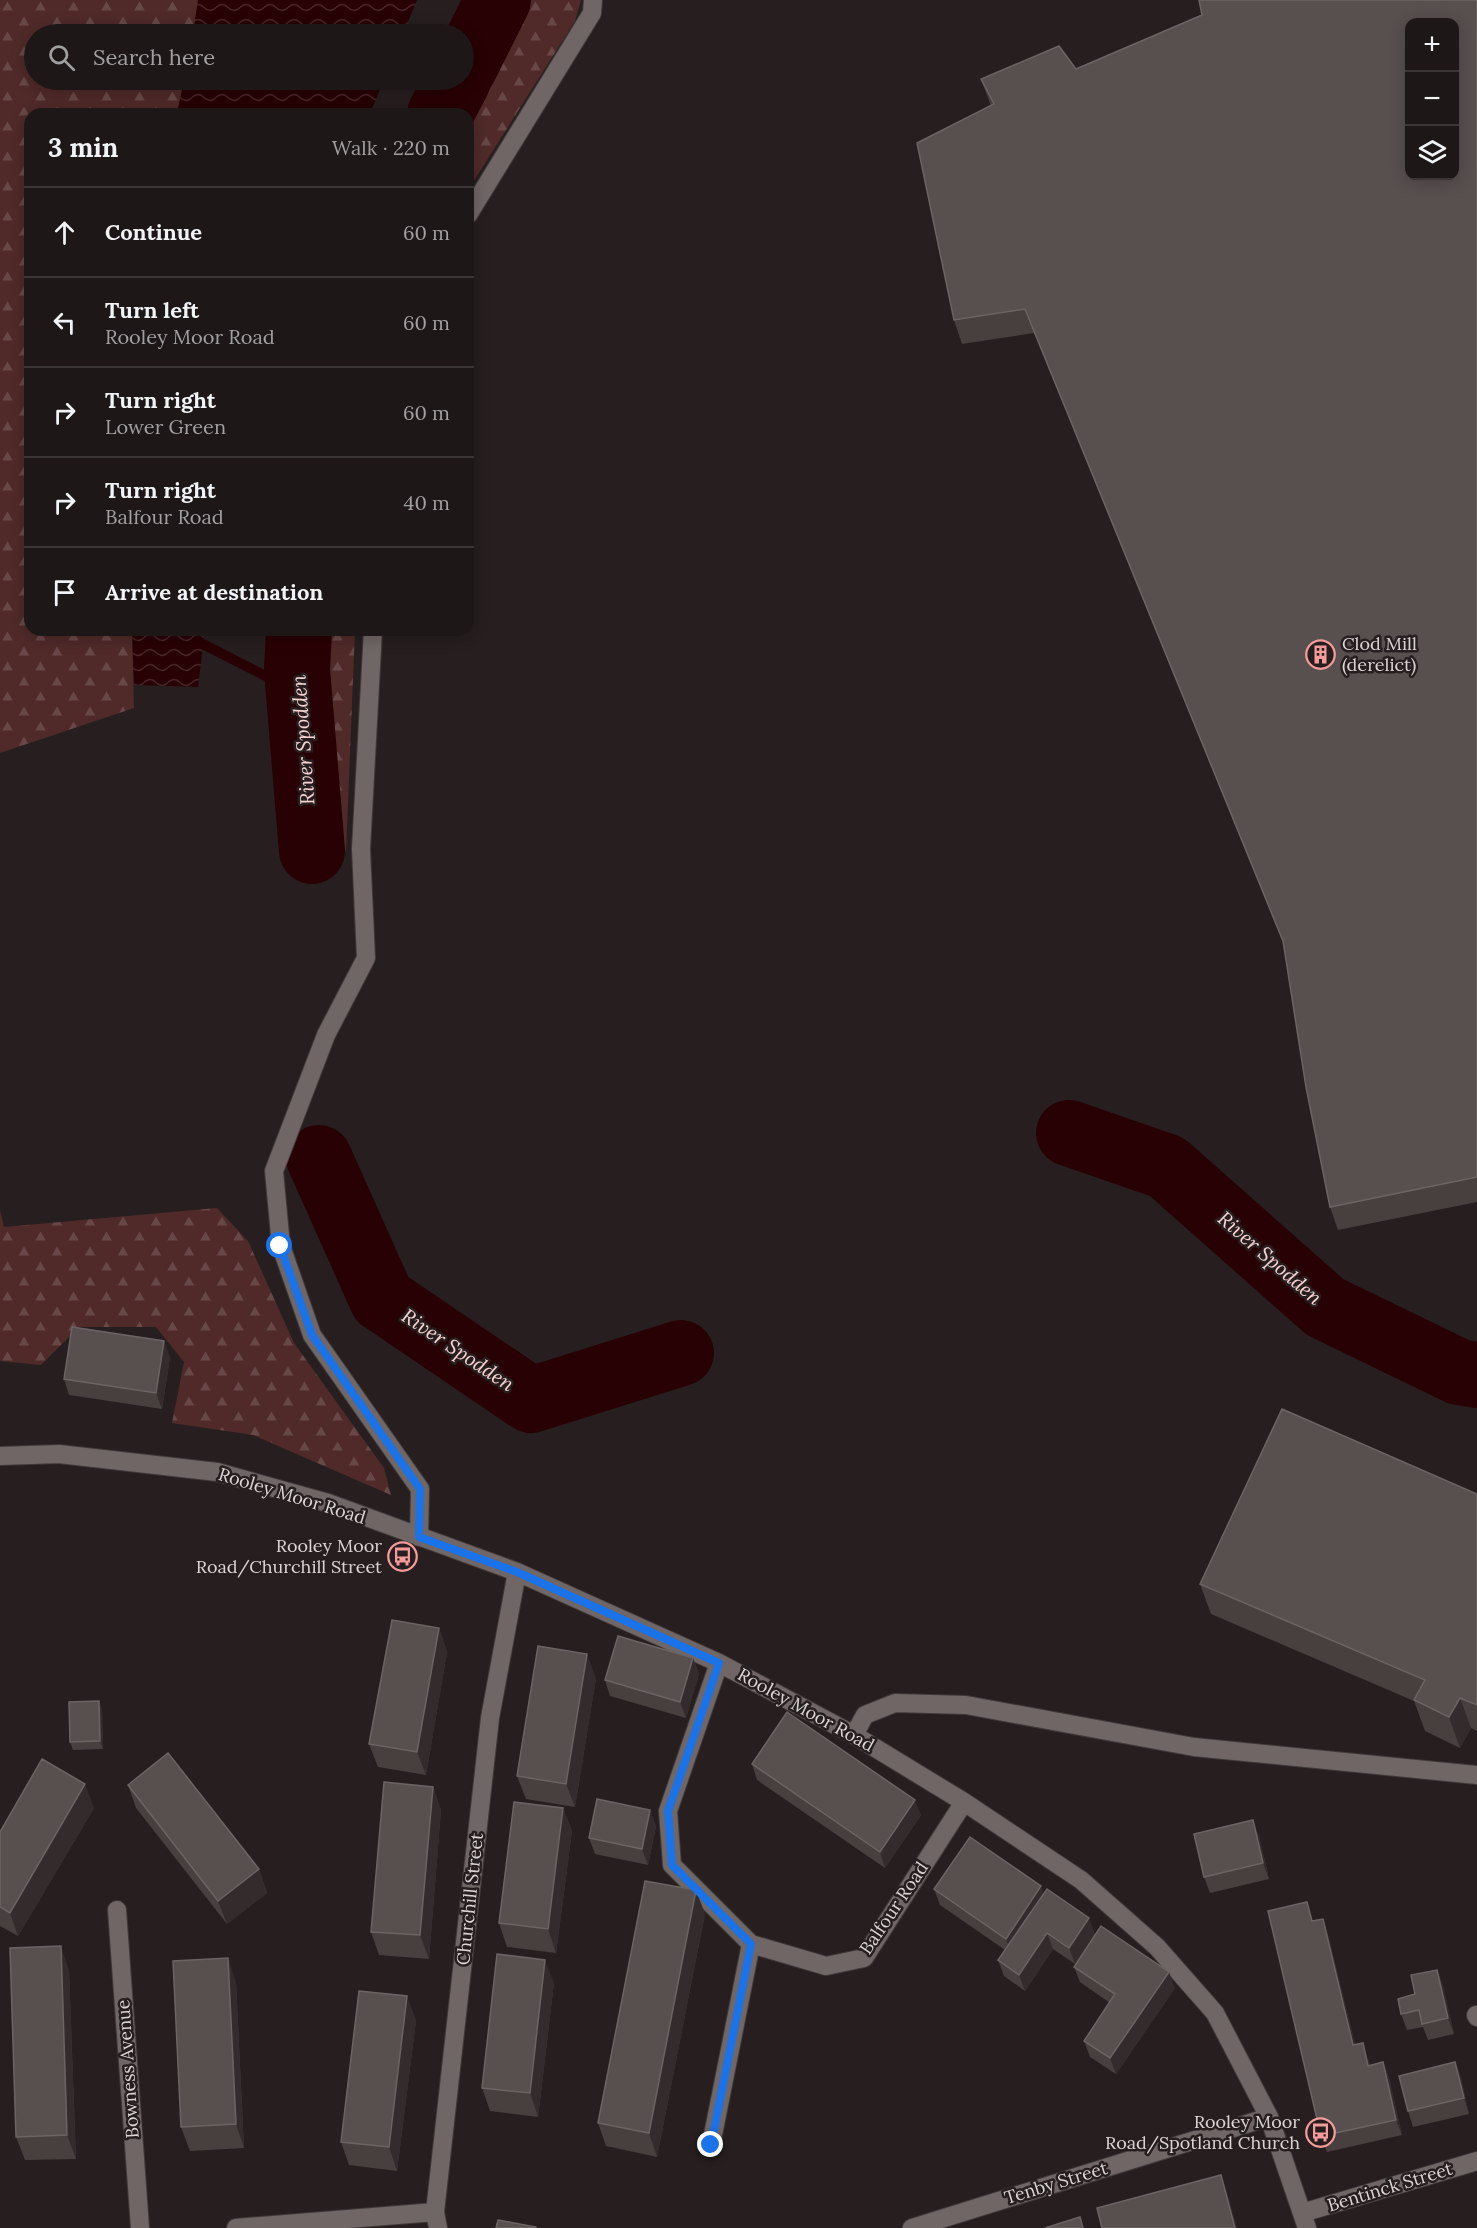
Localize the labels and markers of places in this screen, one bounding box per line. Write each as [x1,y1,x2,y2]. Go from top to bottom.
place label: Clod Mill (derelict) [1342,632,1417,676]
building icon: Clod Mill (derelict) [1305,638,1337,670]
place label: Rooley Moor Road/Churchill Street [196,1534,382,1578]
bus stop icon: Rooley Moor Road/Churchill Street [387,1540,419,1572]
place label: Rooley Moor Road/Spotland Church [1105,2110,1300,2154]
bus stop icon: Rooley Moor Road/Spotland Church [1305,2116,1337,2148]

